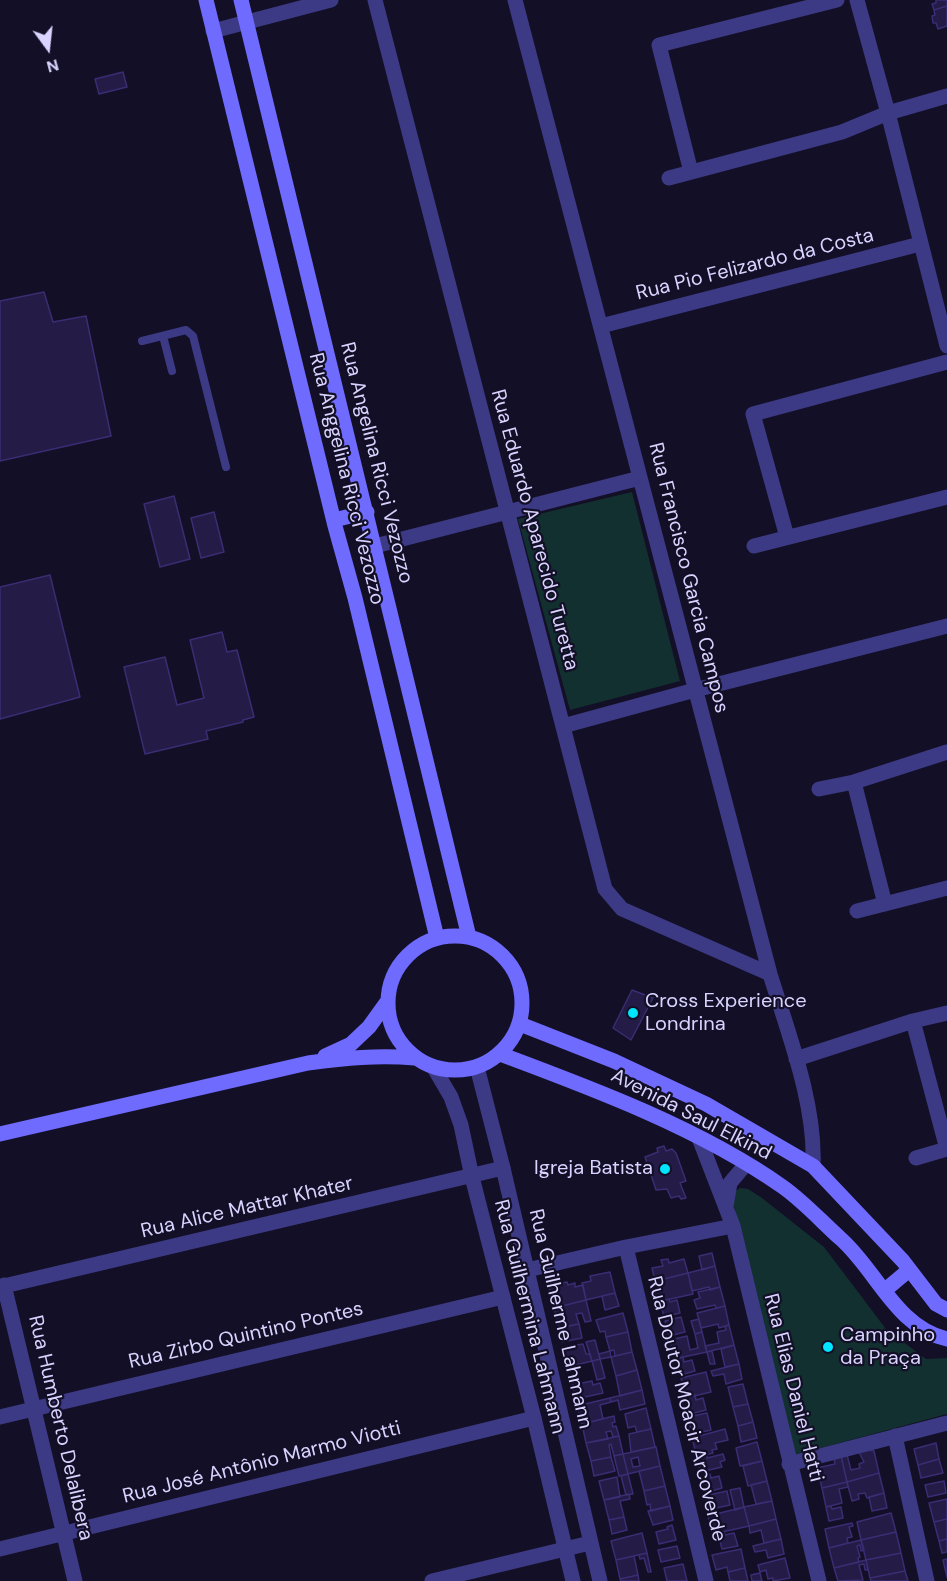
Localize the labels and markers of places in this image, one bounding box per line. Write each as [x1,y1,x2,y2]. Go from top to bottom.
place label: Cross Experience Londrina [645,990,807,1037]
marker: Cross Experience Londrina [626,1006,640,1020]
place label: Igreja Batista [534,1157,653,1181]
marker: Igreja Batista [658,1162,672,1176]
place label: Campinho da Praça [840,1324,935,1371]
marker: Campinho da Praça [821,1340,835,1354]

